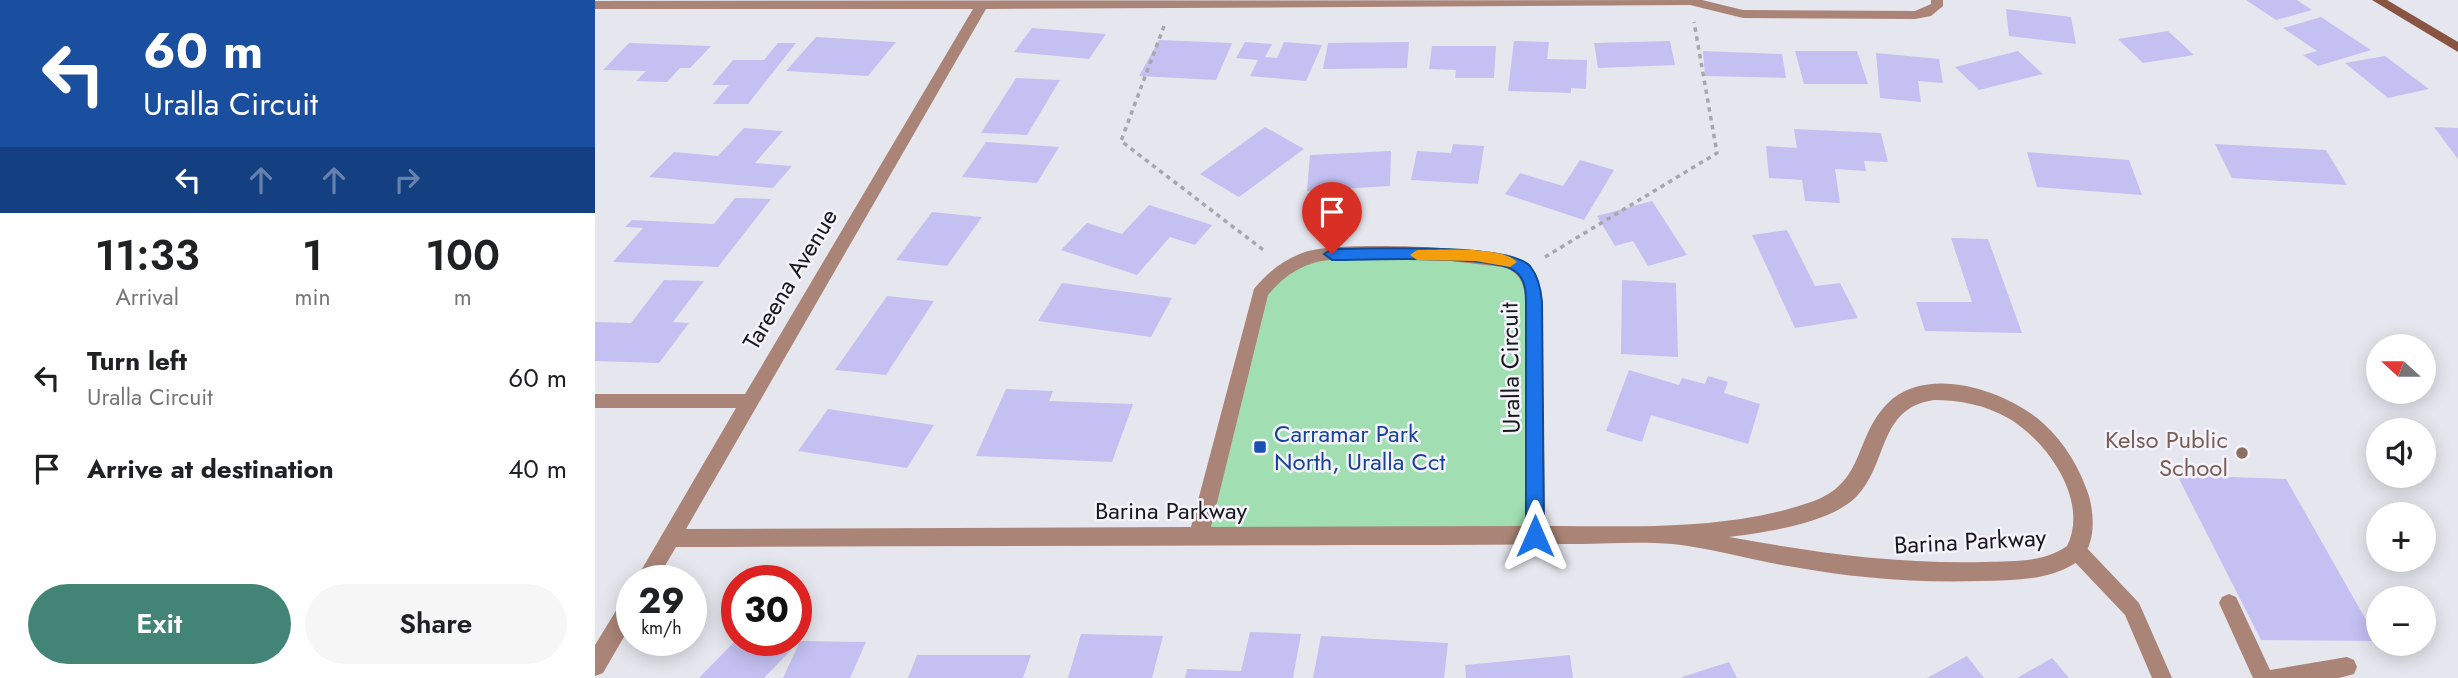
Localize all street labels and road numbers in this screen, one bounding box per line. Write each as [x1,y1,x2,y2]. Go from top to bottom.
street label: Tareena Avenue [734,202,846,356]
street label: Uralla Circuit [1491,302,1529,434]
street label: Barina Parkway [1095,493,1248,528]
street label: Barina Parkway [1893,520,2047,562]

